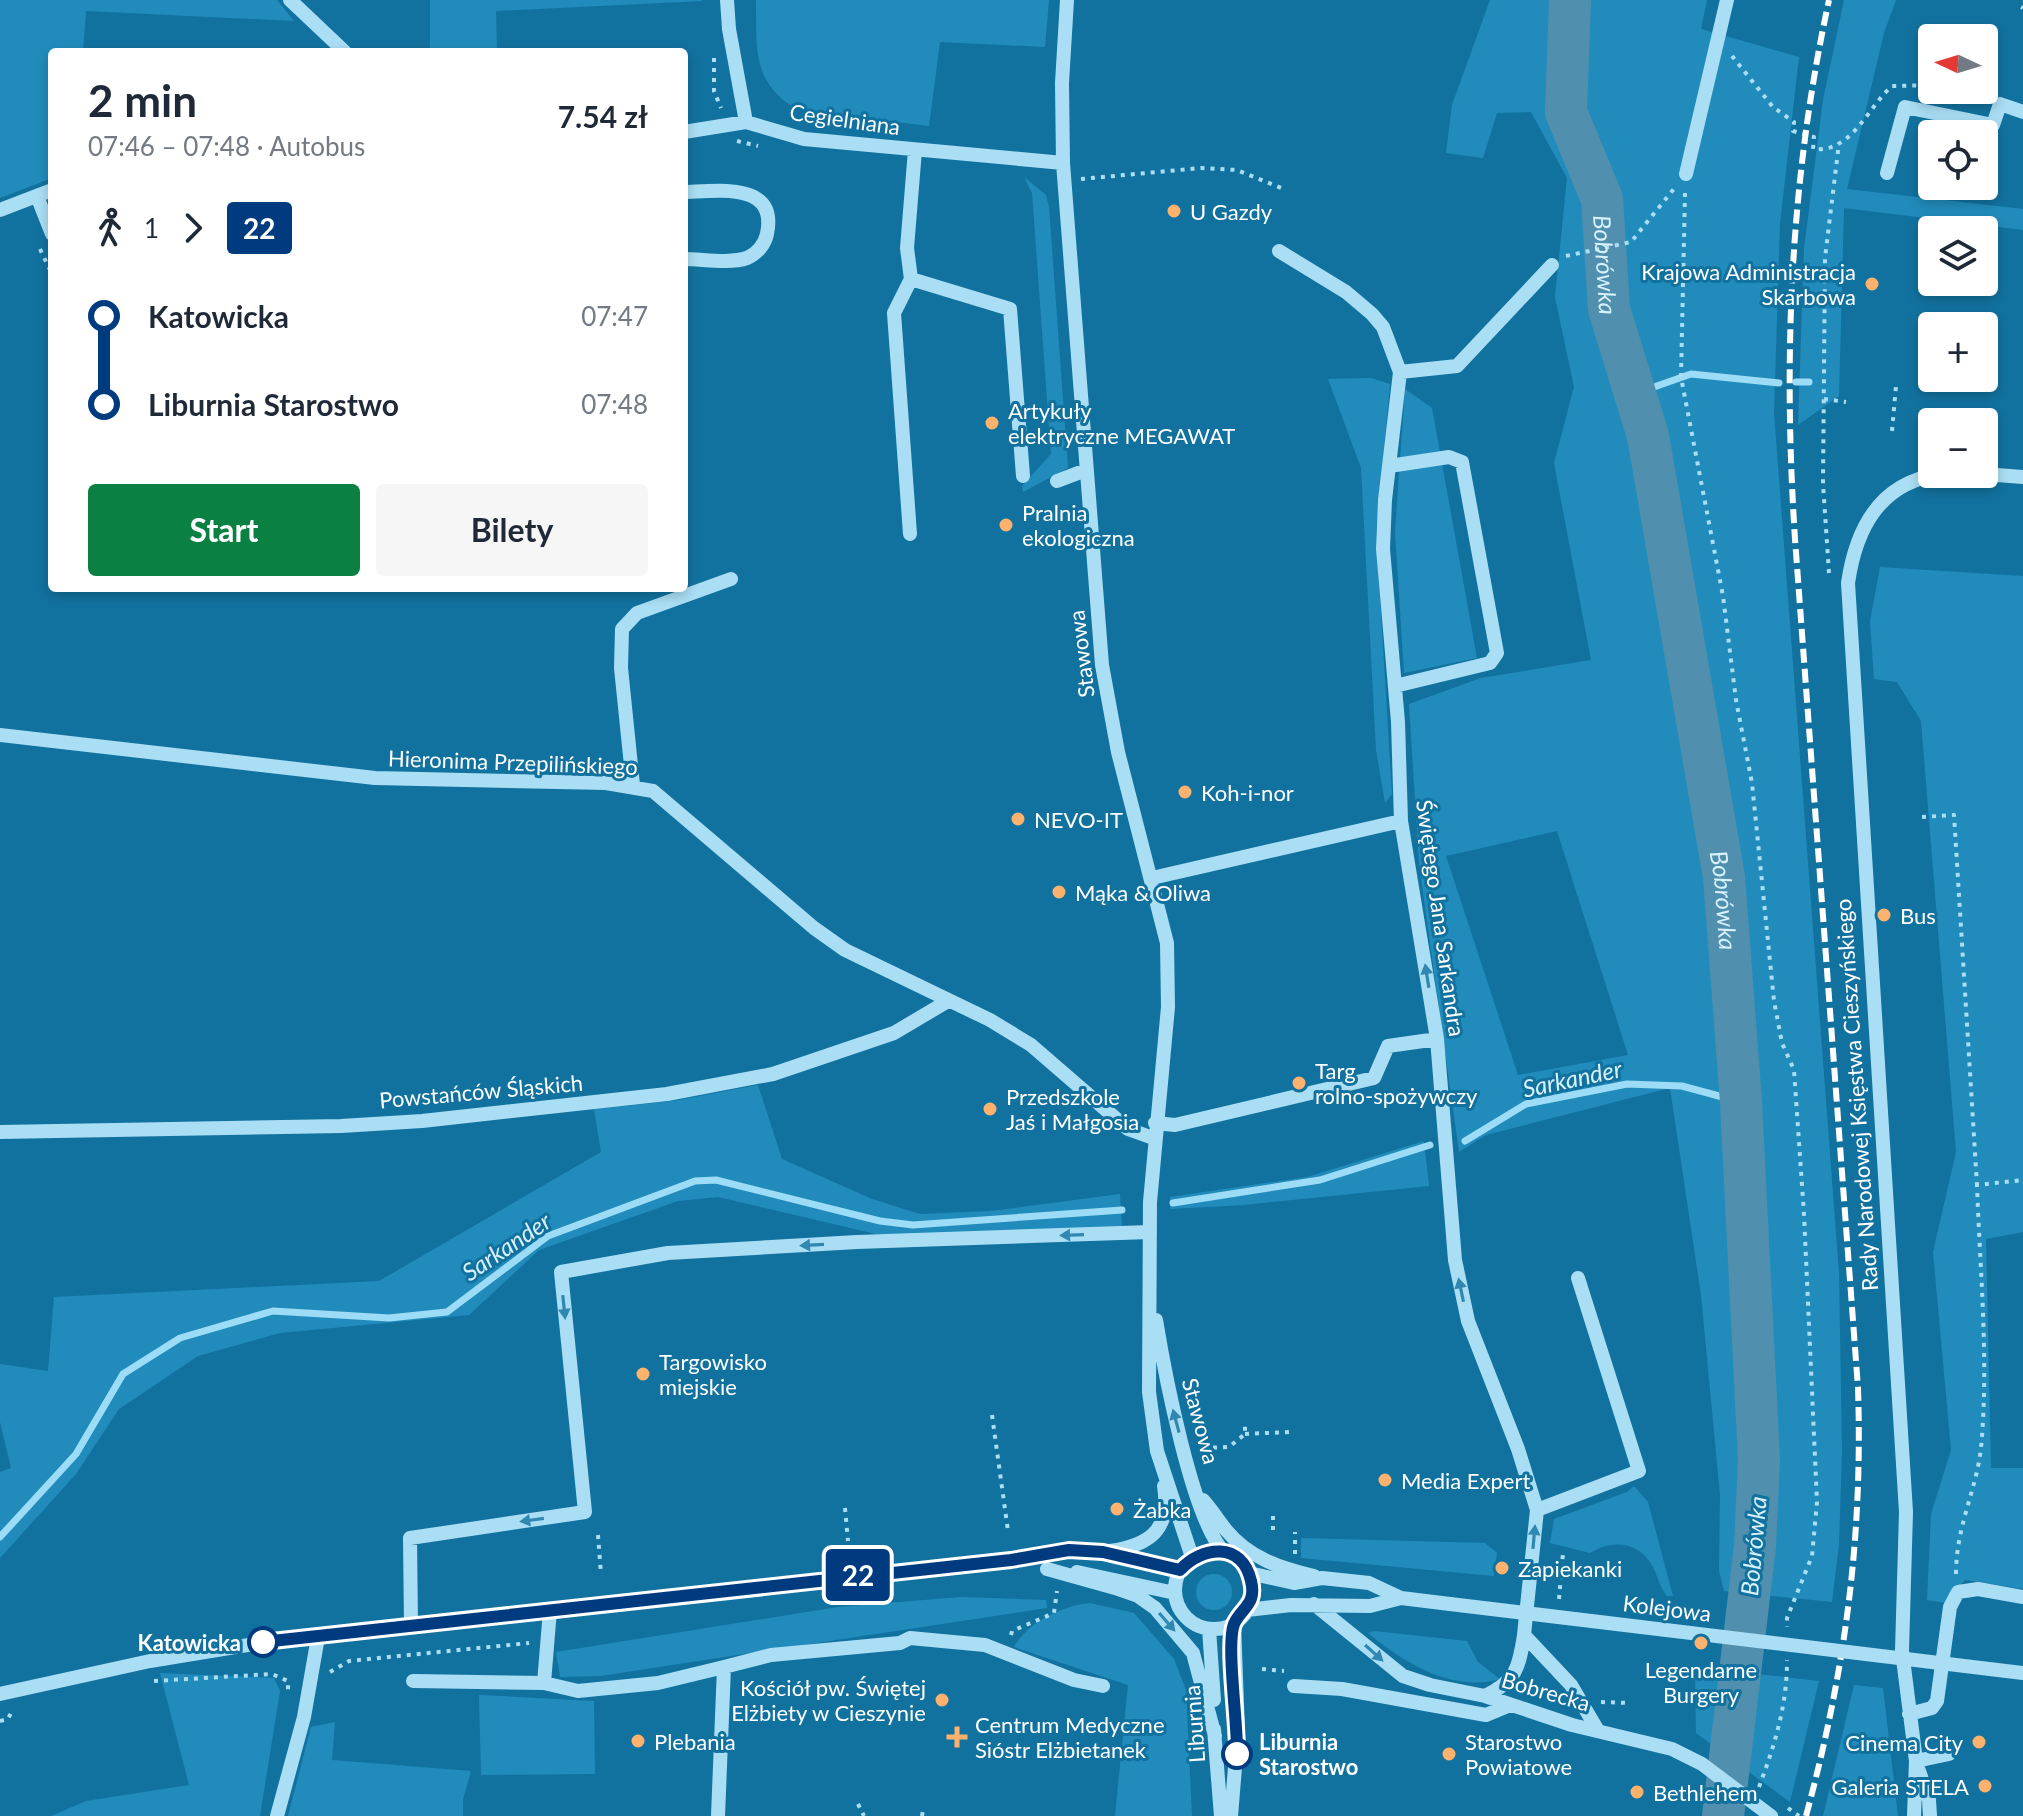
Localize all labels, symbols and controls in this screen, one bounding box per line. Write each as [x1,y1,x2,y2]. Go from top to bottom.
north arrow [1918,24,1998,104]
map controls [1918,24,1998,488]
text: 2 min [88,74,197,126]
text: 7.54 zł [558,98,648,134]
street label: Cegielniana [788,98,902,140]
button: locate [1918,120,1998,200]
text: 07:46 – 07:48 · Autobus [88,130,365,162]
place label: U Gazdy [1190,198,1273,225]
marker: U Gazdy [1165,202,1183,220]
icon: walk [88,206,132,250]
icon: forward [171,206,215,250]
text: 22 [243,211,276,245]
text: 1 [144,212,159,244]
water label: Bobrówka [1589,214,1624,315]
button: layers [1918,216,1998,296]
place label: Krajowa Administracja Skarbowa [1641,258,1856,310]
marker: Krajowa Administracja Skarbowa [1863,275,1881,293]
text: Katowicka [148,298,289,334]
text: 07:47 [581,300,648,332]
button: + [1918,312,1998,392]
text: Liburnia Starostwo [148,386,399,422]
text: 07:48 [581,388,648,420]
place label: Artykuły elektryczne MEGAWAT [1008,397,1235,449]
button: − [1918,408,1998,488]
marker: Artykuły elektryczne MEGAWAT [983,414,1001,432]
button: Start [88,484,360,576]
button: Bilety [376,484,648,576]
place label: Pralnia ekologiczna [1022,499,1135,551]
marker: Pralnia ekologiczna [997,516,1015,534]
street label: Stawowa [1062,609,1100,699]
street label: Hieronima Przepilińskiego [388,744,638,780]
place label: Koh-i-nor [1201,779,1294,806]
marker: Koh-i-nor [1176,783,1194,801]
street label: Świętego Jana Sarkandra [1411,798,1471,1038]
place label: NEVO-IT [1034,806,1123,833]
marker: NEVO-IT [1009,810,1027,828]
water label: Bobrówka [1705,848,1744,951]
place label: Mąka & Oliwa [1075,879,1211,906]
marker: Mąka & Oliwa [1050,883,1068,901]
street label: Rady Narodowej Księstwa Cieszyńskiego [1829,898,1883,1292]
place label: Bus [1900,902,1936,929]
marker: Bus [1875,906,1893,924]
one-way arrow [1420,964,1433,989]
water label: Sarkander [1520,1053,1625,1103]
place label: Targ rolno-spożywczy [1315,1057,1478,1109]
street label: Powstańców Śląskich [378,1069,584,1113]
marker: Targ rolno-spożywczy [1290,1074,1308,1092]
place label: Przedszkole Jaś i Małgosia [1006,1083,1139,1135]
marker: Przedszkole Jaś i Małgosia [981,1100,999,1118]
water label: Sarkander [456,1205,557,1286]
one-way arrow [1059,1229,1084,1242]
one-way arrow [799,1239,824,1252]
one-way arrow [1455,1277,1467,1302]
one-way arrow [558,1295,571,1320]
place label: Targowisko miejskie [659,1348,767,1400]
marker: Targowisko miejskie [634,1365,652,1383]
street label: Stawowa [1177,1375,1225,1467]
one-way arrow [1170,1408,1182,1433]
place label: Media Expert [1401,1467,1530,1494]
marker: Media Expert [1376,1471,1394,1489]
water label: Bobrówka [1734,1495,1772,1597]
place label: Żabka [1133,1496,1192,1523]
marker: Żabka [1108,1500,1126,1518]
one-way arrow [519,1514,544,1527]
one-way arrow [1528,1524,1541,1549]
line badge: 22 [822,1549,894,1601]
place label: Zapiekanki [1518,1555,1622,1582]
text: 22 [842,1558,874,1592]
marker: Zapiekanki [1493,1559,1511,1577]
street label: Kolejowa [1621,1589,1713,1627]
one-way arrow [1158,1611,1175,1631]
marker: Katowicka [248,1627,278,1657]
place label: Katowicka [138,1629,241,1656]
marker: Legendarne Burgery [1692,1634,1710,1652]
one-way arrow [1364,1644,1383,1662]
place label: Legendarne Burgery [1645,1656,1757,1708]
street label: Bobrecka [1499,1666,1593,1716]
place label: Kościół pw. Świętej Elżbiety w Cieszynie [731,1674,926,1726]
street label: Liburnia [1178,1684,1210,1764]
marker: Kościół pw. Świętej Elżbiety w Cieszynie [933,1691,951,1709]
place label: Centrum Medyczne Sióstr Elżbietanek [975,1711,1165,1763]
marker: Centrum Medyczne Sióstr Elżbietanek [946,1726,968,1748]
place label: Plebania [654,1728,736,1755]
place label: Liburnia Starostwo [1259,1728,1358,1780]
place label: Starostwo Powiatowe [1465,1728,1572,1780]
place label: Cinema City [1845,1729,1964,1756]
marker: Plebania [629,1732,647,1750]
marker: Cinema City [1970,1733,1988,1751]
marker: Liburnia Starostwo [1222,1739,1252,1769]
marker: Starostwo Powiatowe [1440,1745,1458,1763]
place label: Galeria STELA [1832,1773,1969,1800]
marker: Galeria STELA [1976,1777,1994,1795]
place label: Bethlehem [1653,1779,1758,1806]
marker: Bethlehem [1628,1783,1646,1801]

